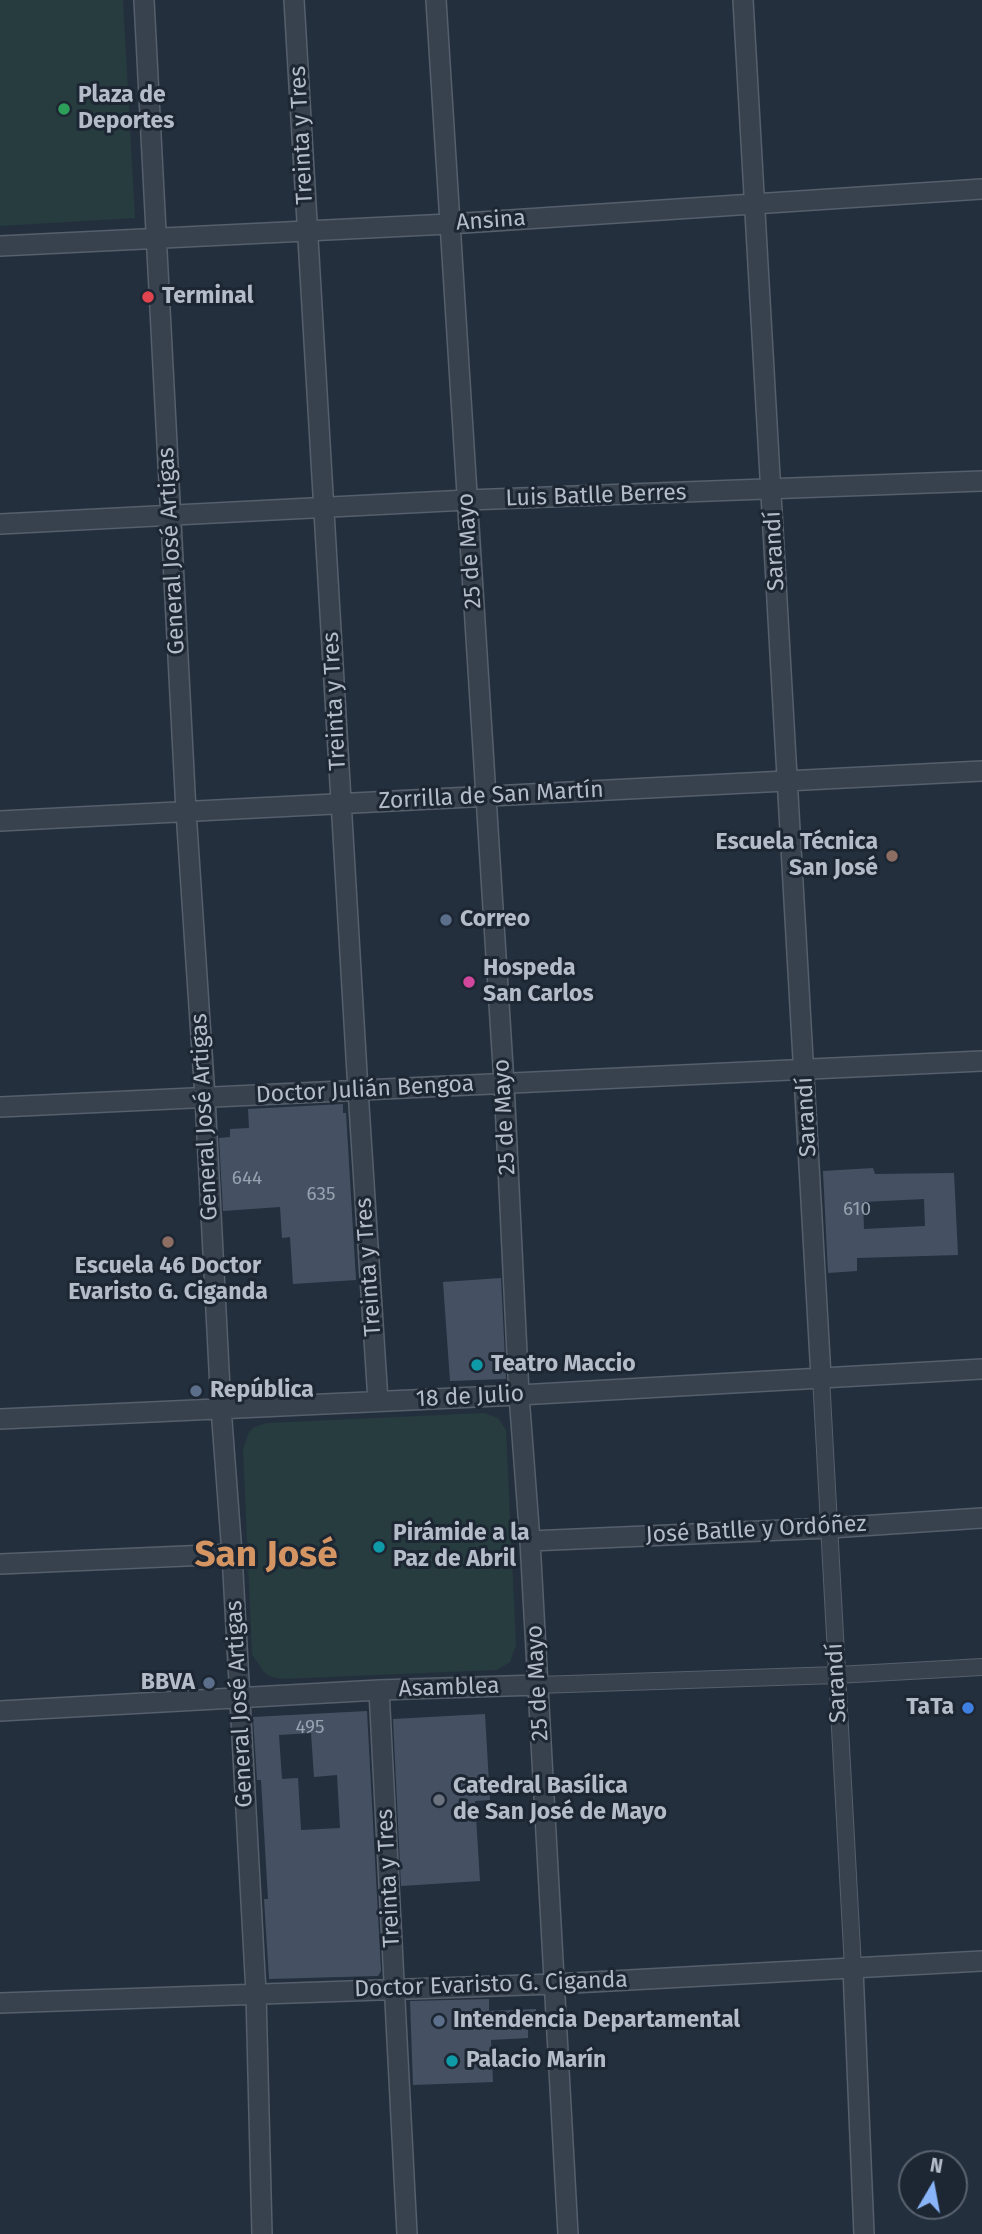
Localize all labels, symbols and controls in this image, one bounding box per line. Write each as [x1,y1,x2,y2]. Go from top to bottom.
street label: Treinta y Tres [285,65,319,205]
place label: Plaza de Deportes [78,82,174,136]
marker: Plaza de Deportes [56,101,72,117]
street label: Ansina [455,205,527,237]
place label: Terminal [162,283,253,311]
marker: Terminal [140,289,156,305]
street label: General José Artigas [153,447,191,655]
street label: Luis Batlle Berres [505,479,687,513]
street label: 25 de Mayo [452,492,488,610]
street label: Sarandí [759,511,791,591]
street label: Treinta y Tres [318,631,352,771]
street label: Zorrilla de San Martín [378,776,604,816]
place label: Escuela Técnica San José [715,829,878,883]
marker: Escuela Técnica San José [884,848,900,864]
place label: Correo [460,906,530,934]
marker: Correo [438,912,454,928]
place label: Hospeda San Carlos [483,955,594,1009]
marker: Hospeda San Carlos [461,974,477,990]
street label: General José Artigas [186,1013,224,1221]
street label: 25 de Mayo [488,1058,522,1176]
street label: Doctor Julián Bengoa [255,1070,475,1110]
street label: Sarandí [791,1077,823,1157]
house number: 644 [232,1168,262,1190]
house number: 635 [307,1184,335,1206]
street label: Treinta y Tres [350,1197,388,1337]
house number: 610 [843,1199,871,1221]
marker: Escuela 46 Doctor Evaristo G. Ciganda [160,1234,176,1250]
place label: Escuela 46 Doctor Evaristo G. Ciganda [68,1253,268,1307]
place label: Teatro Maccio [491,1351,636,1379]
marker: Teatro Maccio [469,1357,485,1373]
place label: República [210,1377,314,1405]
street label: 18 de Julio [415,1380,525,1414]
marker: República [188,1383,204,1399]
street label: José Batlle y Ordóñez [645,1510,867,1550]
place label: Pirámide a la Paz de Abril [393,1520,530,1574]
district label: San José [194,1534,338,1578]
marker: Pirámide a la Paz de Abril [371,1539,387,1555]
street label: General José Artigas [221,1600,259,1808]
street label: 25 de Mayo [521,1624,555,1742]
street label: Sarandí [821,1643,853,1723]
place label: BBVA [141,1669,195,1697]
street label: Asamblea [398,1672,500,1704]
marker: BBVA [201,1675,217,1691]
place label: TaTa [906,1694,954,1722]
marker: TaTa [960,1700,976,1716]
house number: 495 [295,1717,325,1739]
place label: Catedral Basílica de San José de Mayo [453,1773,667,1827]
marker: Catedral Basílica de San José de Mayo [431,1792,447,1808]
street label: Treinta y Tres [372,1808,406,1948]
street label: Doctor Evaristo G. Ciganda [354,1966,628,2004]
place label: Intendencia Departamental [453,2007,740,2035]
marker: Intendencia Departamental [431,2013,447,2029]
place label: Palacio Marín [466,2047,606,2075]
marker: Palacio Marín [444,2053,460,2069]
north arrow [898,2150,968,2220]
text: N [928,2153,945,2178]

